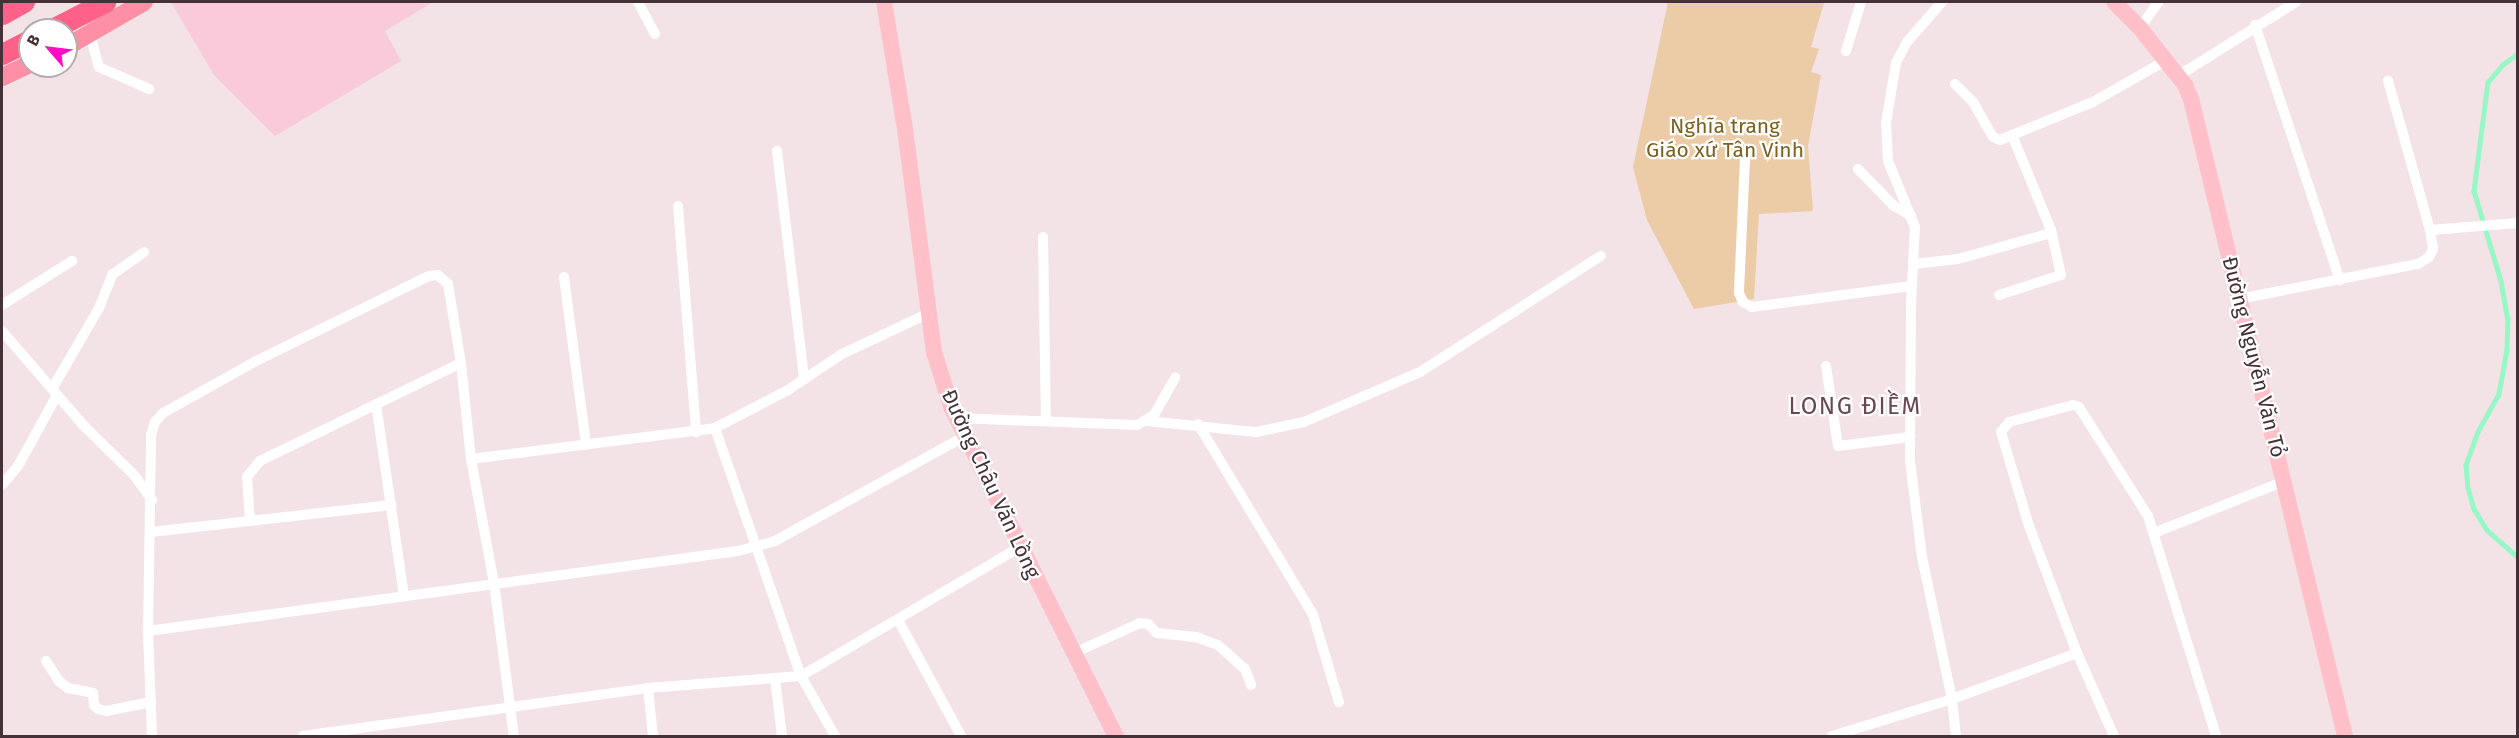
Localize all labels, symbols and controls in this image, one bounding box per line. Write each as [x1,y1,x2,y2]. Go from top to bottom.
north arrow [18,18,78,78]
text: B [23,31,44,49]
park label: Nghĩa trang Giáo xứ Tân Vinh [1646,113,1804,163]
street label: Đường Nguyễn Văn Tỏ [2217,254,2291,460]
street label: Đường Châu Văn Lồng [936,385,1046,583]
district label: LONG ĐIỀM [1788,393,1922,421]

